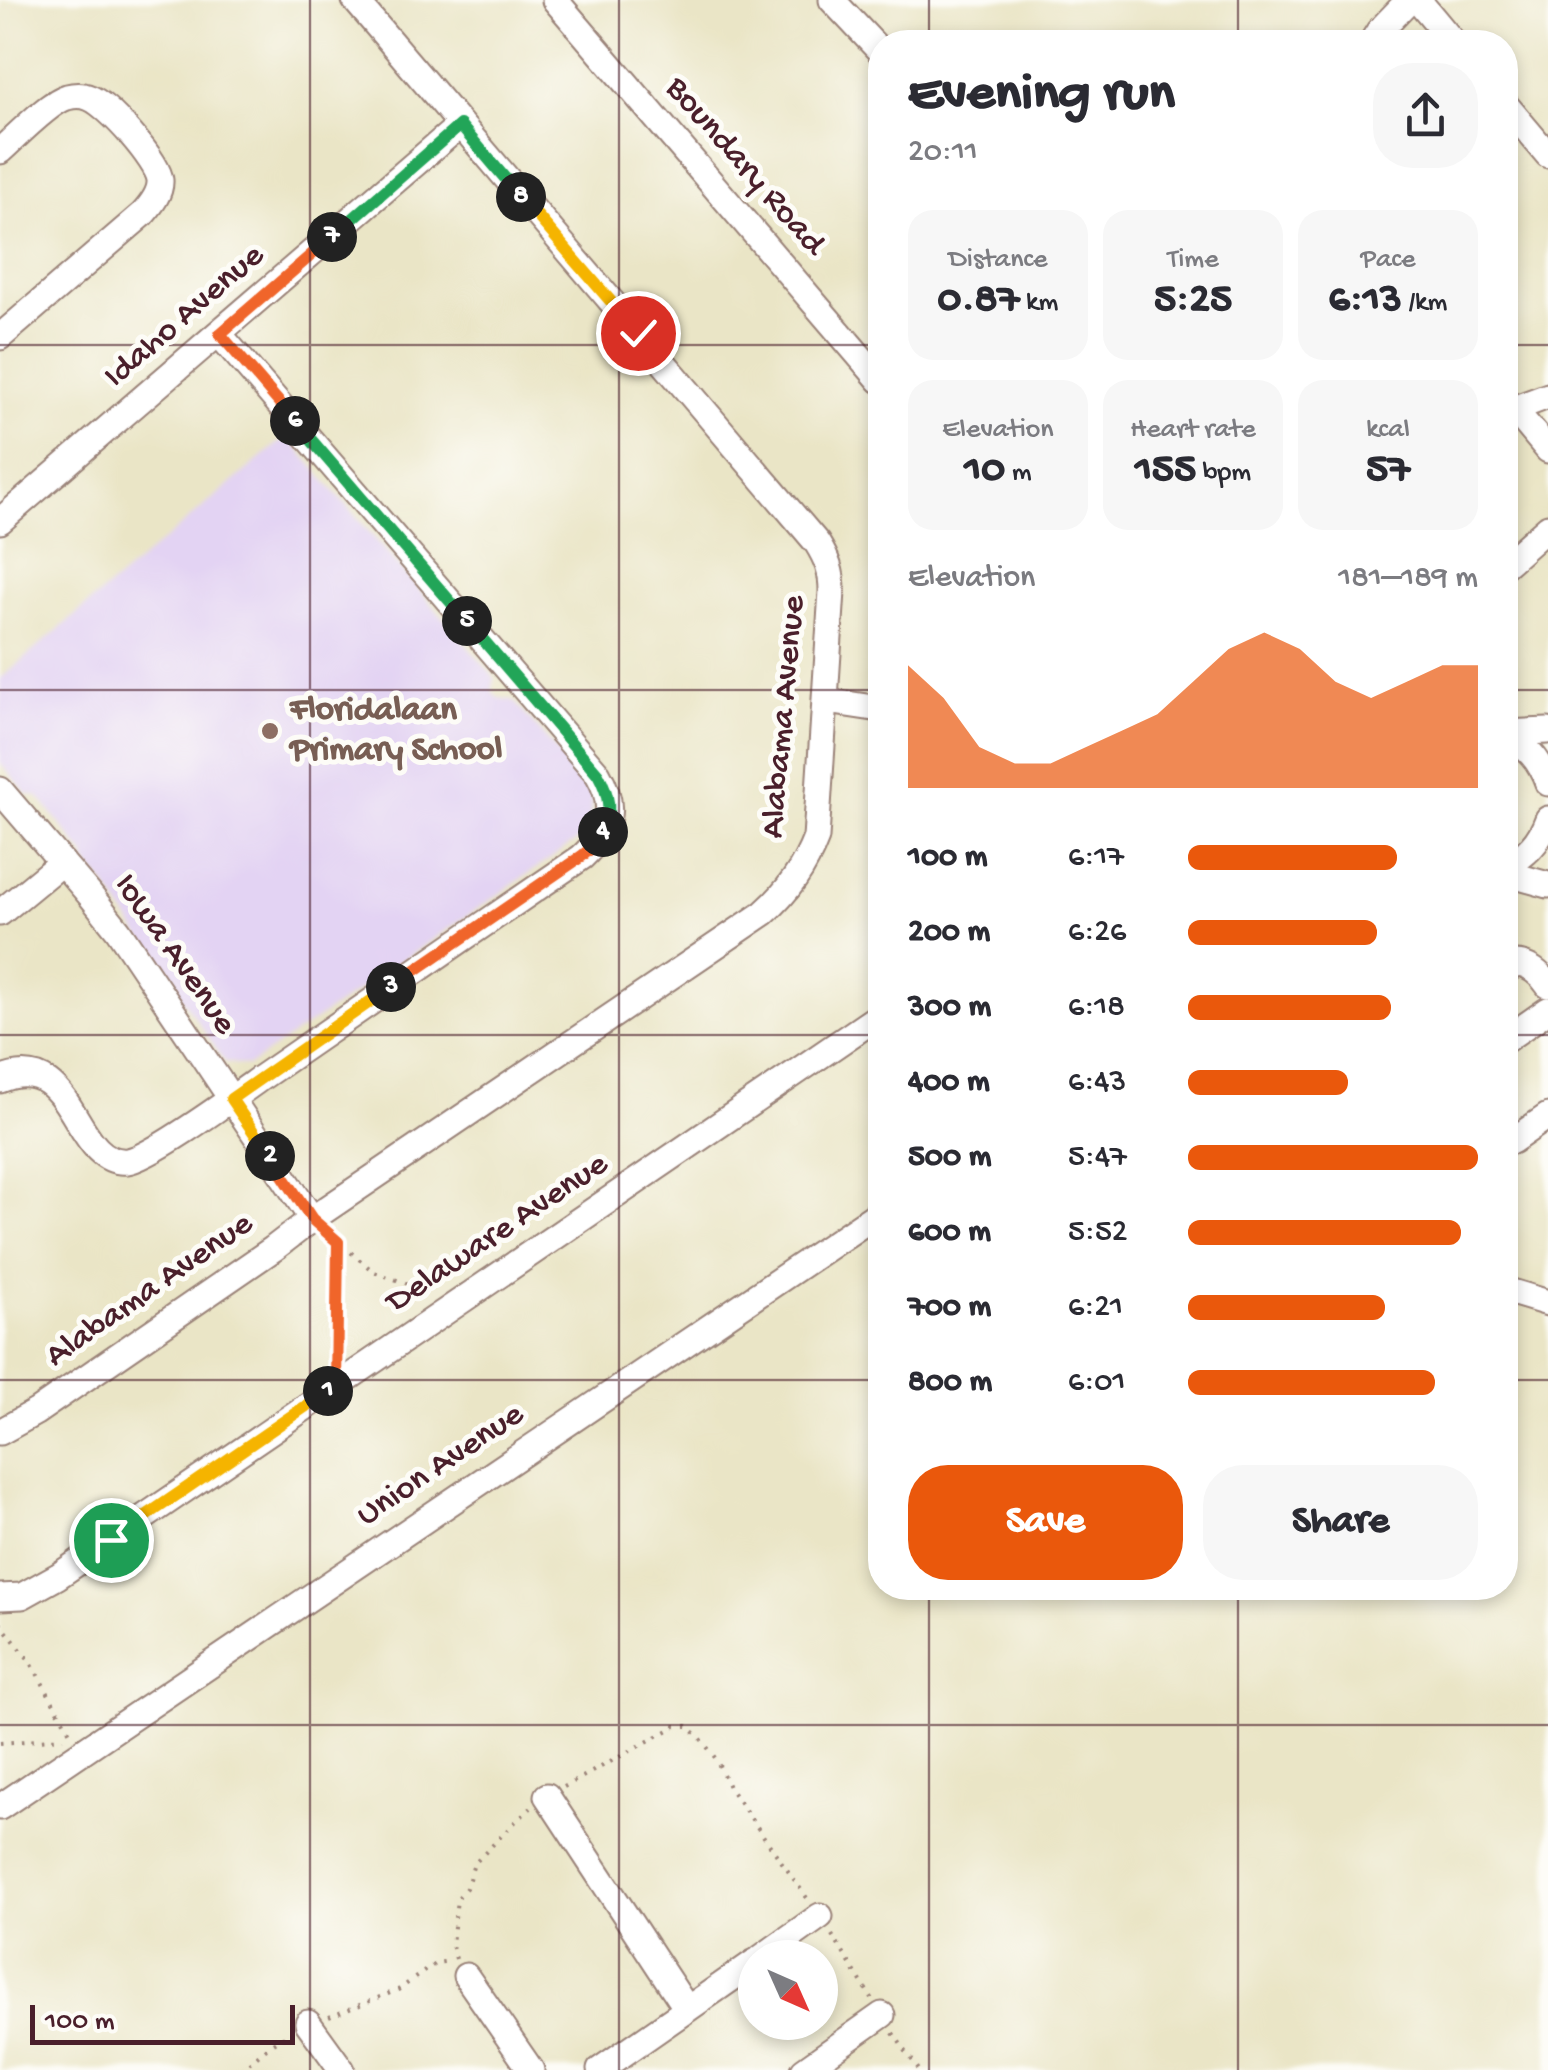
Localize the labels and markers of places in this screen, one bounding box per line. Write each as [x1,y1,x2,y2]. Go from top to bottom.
pin: 8 [496,172,546,222]
pin: 7 [307,212,357,262]
pin [596,291,681,376]
pin: 6 [270,396,320,446]
pin: 5 [442,596,492,646]
place label: Floridalaan Primary School [288,691,502,772]
marker: Floridalaan Primary School [259,720,281,742]
pin: 4 [578,807,628,857]
pin: 3 [366,962,416,1012]
pin: 2 [245,1131,295,1181]
pin: 1 [303,1366,353,1416]
pin [69,1498,154,1583]

